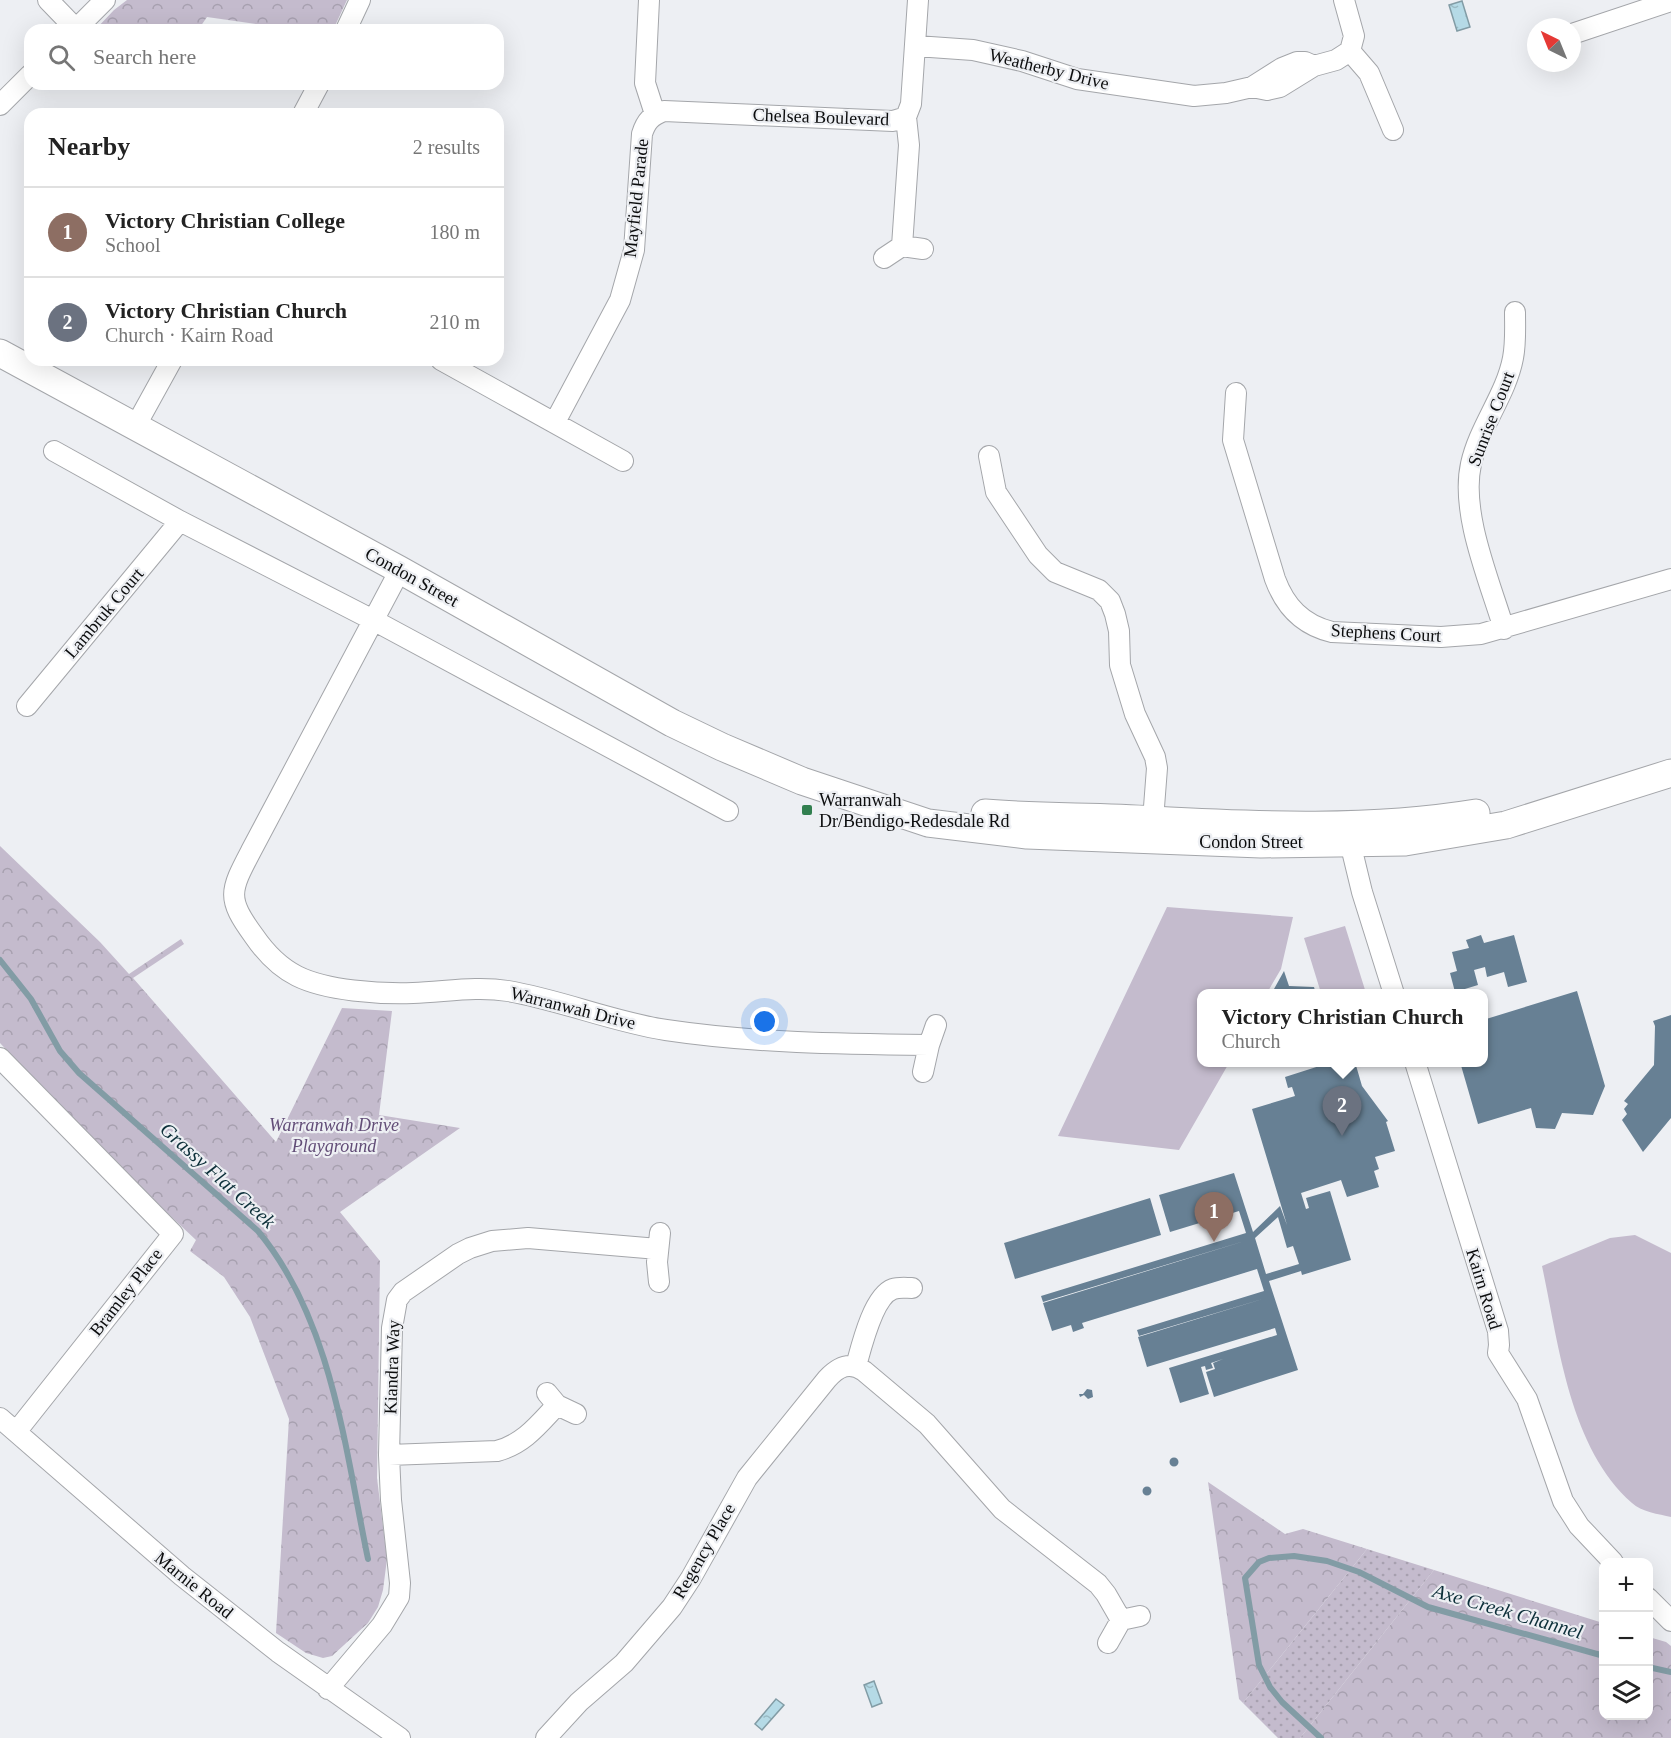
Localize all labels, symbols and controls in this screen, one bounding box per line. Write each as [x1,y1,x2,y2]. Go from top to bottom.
north arrow [1527,18,1581,72]
search box [24,24,504,90]
icon: search [45,41,78,74]
text: Search here [93,44,196,69]
street label: Weatherby Drive [987,44,1111,94]
street label: Chelsea Boulevard [752,105,890,129]
text: Nearby [48,132,130,161]
text: 2 results [413,136,480,158]
street label: Mayfield Parade [620,138,652,258]
text: Victory Christian College [105,208,345,233]
text: 1 [63,221,73,243]
text: 180 m [429,221,480,243]
text: School [105,234,161,256]
text: Victory Christian Church [105,298,347,323]
text: 2 [63,311,73,333]
text: 210 m [429,311,480,333]
text: Church · Kairn Road [105,324,273,346]
street label: Sunrise Court [1464,369,1518,469]
street label: Condon Street [362,543,462,611]
street label: Lambruk Court [61,564,147,662]
street label: Stephens Court [1330,620,1442,646]
place label: Warranwah Dr/Bendigo-Redesdale Rd [819,790,1009,831]
marker: Warranwah Dr/Bendigo-Redesdale Rd [800,803,814,817]
street label: Condon Street [1199,832,1303,852]
street label: Warranwah Drive [508,983,638,1033]
popup [1197,989,1488,1067]
text: Victory Christian Church [1222,1004,1464,1029]
your location [750,1007,779,1036]
text: Church [1222,1030,1280,1052]
pin: 2 [1322,1086,1362,1136]
park label: Warranwah Drive Playground [269,1115,399,1156]
water label: Grassy Flat Creek [155,1118,281,1234]
pin: 1 [1194,1192,1234,1242]
street label: Bramley Place [86,1244,166,1340]
street label: Kairn Road [1462,1246,1506,1332]
street label: Kiandra Way [380,1319,404,1415]
street label: Regency Place [669,1500,739,1602]
street label: Marnie Road [151,1547,237,1623]
map controls [1599,1558,1653,1720]
button: + [1599,1558,1653,1612]
water label: Axe Creek Channel [1429,1579,1586,1643]
button: − [1599,1612,1653,1666]
button: layers [1599,1666,1653,1720]

